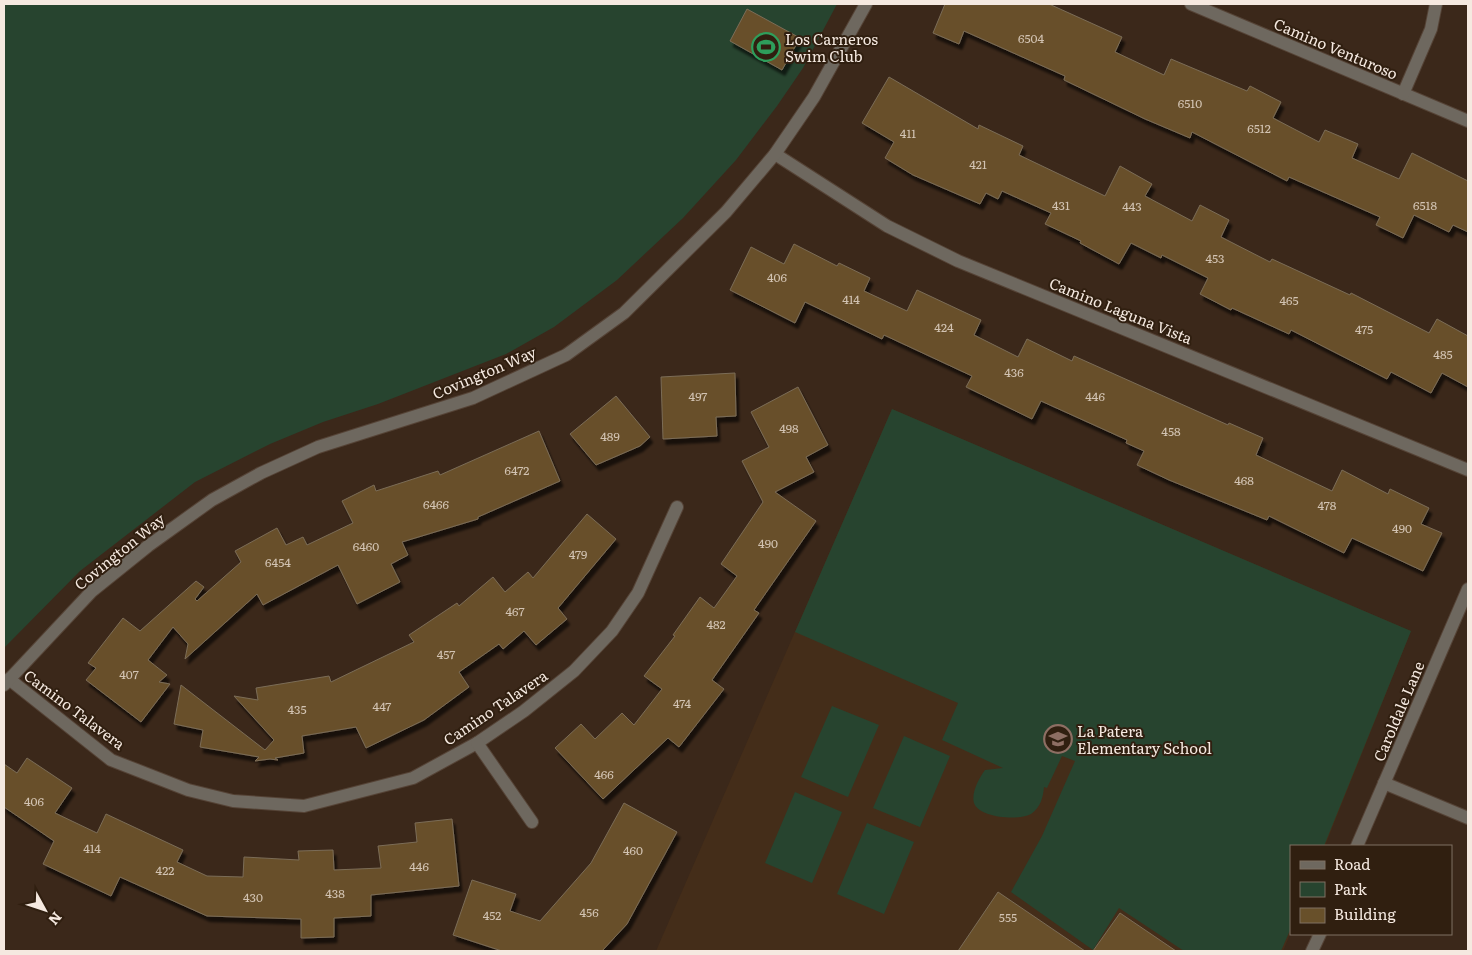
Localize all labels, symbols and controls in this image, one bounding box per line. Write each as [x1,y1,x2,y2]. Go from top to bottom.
street label: Camino Venturoso [1270,11,1402,85]
place label: Los Carneros Swim Club [785,27,878,67]
house number: 6504 [1018,29,1044,47]
sports icon: Los Carneros Swim Club [751,32,781,62]
house number: 6510 [1178,94,1202,112]
house number: 6512 [1247,119,1271,137]
house number: 411 [900,124,916,142]
house number: 421 [969,155,987,173]
house number: 431 [1052,196,1070,214]
house number: 6518 [1413,196,1437,214]
house number: 443 [1122,197,1142,215]
house number: 453 [1205,249,1225,267]
house number: 406 [767,268,788,286]
street label: Camino Laguna Vista [1046,271,1197,350]
house number: 414 [842,290,860,308]
house number: 465 [1279,291,1299,309]
house number: 424 [934,318,954,336]
house number: 475 [1355,320,1373,338]
street label: Covington Way [428,340,540,404]
house number: 485 [1433,345,1453,363]
house number: 436 [1004,363,1024,381]
house number: 497 [689,387,707,405]
house number: 446 [1085,387,1105,405]
house number: 498 [779,419,799,437]
house number: 458 [1161,422,1181,440]
house number: 489 [600,427,620,445]
house number: 6472 [505,461,529,479]
house number: 468 [1234,471,1254,489]
house number: 6466 [423,495,450,513]
house number: 478 [1318,496,1337,514]
street label: Covington Way [69,507,170,595]
house number: 490 [1392,519,1412,537]
house number: 490 [758,534,778,552]
house number: 6460 [353,537,379,555]
house number: 479 [569,545,587,563]
house number: 6454 [265,553,291,571]
house number: 467 [505,602,525,620]
house number: 482 [706,615,726,633]
house number: 457 [437,645,455,663]
street label: Caroldale Lane [1367,657,1430,765]
street label: Camino Talavera [20,663,131,755]
street label: Camino Talavera [438,663,552,750]
house number: 407 [119,665,139,683]
house number: 474 [673,694,691,712]
house number: 447 [373,697,391,715]
house number: 435 [287,700,307,718]
place label: La Patera Elementary School [1077,719,1212,759]
school or university icon: La Patera Elementary School [1043,724,1073,754]
house number: 466 [594,765,614,783]
house number: 406 [24,792,45,810]
house number: 414 [83,839,101,857]
house number: 460 [623,841,643,859]
legend [1290,845,1452,935]
text: Road [1334,852,1370,875]
house number: 446 [409,857,429,875]
house number: 422 [156,861,174,879]
text: Park [1334,877,1368,900]
house number: 438 [325,884,345,902]
north arrow [20,885,70,935]
house number: 430 [243,888,263,906]
text: Building [1334,902,1396,925]
house number: 456 [579,903,599,921]
house number: 452 [483,906,501,924]
text: N [44,908,67,930]
house number: 555 [999,908,1017,926]

